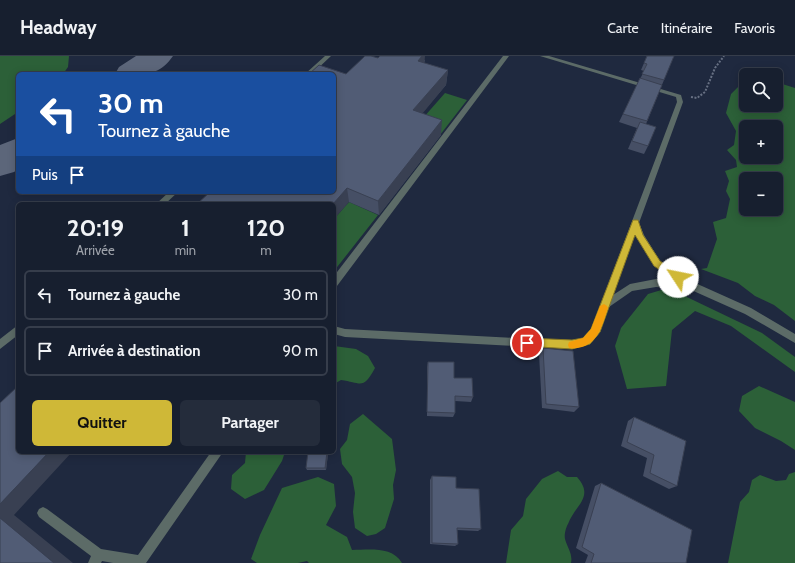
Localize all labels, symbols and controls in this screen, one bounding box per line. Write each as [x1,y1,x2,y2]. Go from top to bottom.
text: Headway [20,16,97,39]
text: Carte [607,19,639,37]
text: Itinéraire [661,19,712,37]
text: Favoris [734,19,775,37]
map controls [739,68,783,216]
button: search [739,68,783,112]
text: 30 m [98,86,164,120]
icon: left [32,88,84,140]
text: Tournez à gauche [98,120,230,142]
button: + [739,120,783,164]
icon: arrive [66,164,88,186]
text: Puis [32,166,58,184]
button: − [739,172,783,216]
text: 20:19 [67,213,124,242]
text: 1 [181,213,190,242]
text: 120 [247,213,285,242]
text: Arrivée [76,242,115,258]
text: min [175,242,196,258]
text: m [260,242,272,258]
position arrow [657,256,699,298]
icon: left [34,284,56,306]
text: Tournez à gauche [68,286,180,304]
text: 30 m [283,286,318,304]
pin [510,326,544,360]
icon: arrive [516,332,538,354]
icon: arrive [34,340,56,362]
text: Arrivée à destination [68,342,200,360]
text: 90 m [282,342,318,360]
button: Quitter [32,400,172,446]
button: Partager [180,400,320,446]

